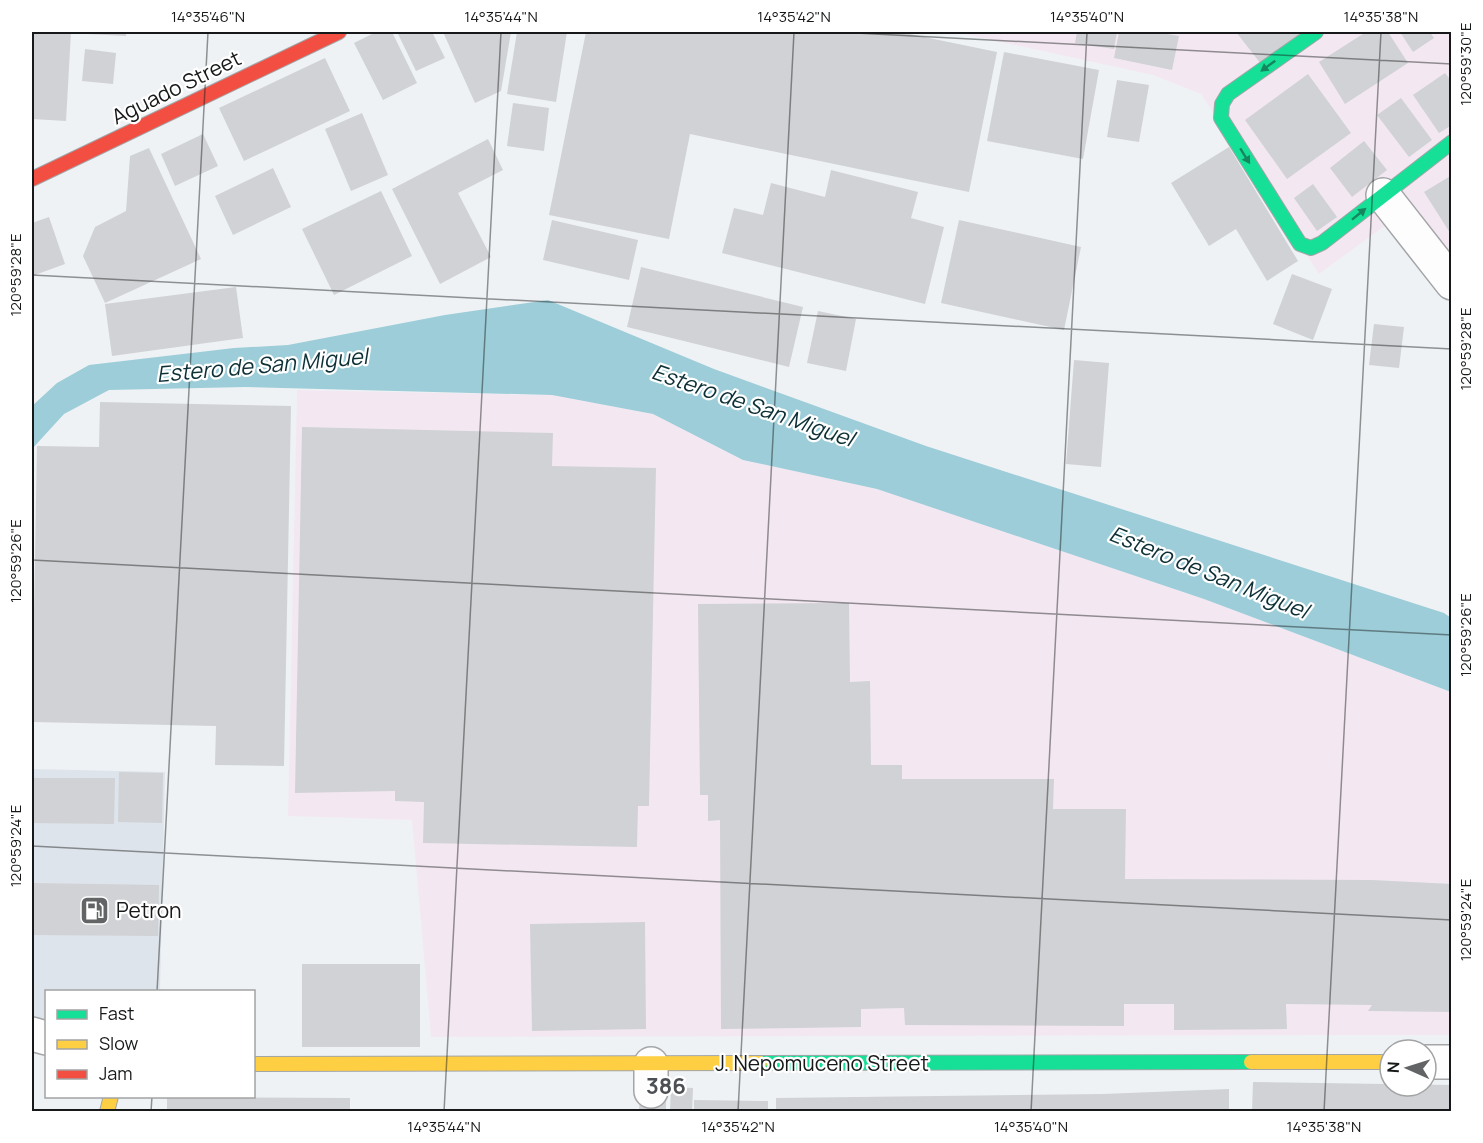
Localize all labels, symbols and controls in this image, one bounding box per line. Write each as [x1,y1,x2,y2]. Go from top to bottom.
text: 14°35'46"N [171,6,245,27]
text: 14°35'44"N [464,6,538,27]
text: 14°35'42"N [757,6,831,27]
text: 14°35'40"N [1050,6,1124,27]
text: 14°35'38"N [1344,6,1418,27]
text: 120°59'30"E [1455,22,1476,106]
street label: Aguado Street [107,44,245,130]
one-way arrow [1261,59,1276,71]
one-way arrow [1240,148,1251,164]
one-way arrow [1351,209,1366,221]
text: 120°59'28"E [5,233,26,317]
text: 120°59'28"E [1455,307,1476,391]
water label: Estero de San Miguel [155,341,372,389]
water label: Estero de San Miguel [648,356,861,455]
water label: Estero de San Miguel [1105,518,1315,627]
text: 120°59'26"E [5,519,26,603]
text: 120°59'26"E [1455,593,1476,677]
text: 120°59'24"E [5,805,26,887]
text: 120°59'24"E [1455,879,1476,961]
fuel station icon: Petron [79,894,111,926]
place label: Petron [116,896,182,924]
legend [45,990,255,1098]
text: Fast [99,1001,134,1025]
text: Slow [99,1031,139,1055]
north arrow [1378,1038,1438,1098]
street label: J. Nepomuceno Street [715,1049,929,1077]
text: Jam [99,1061,133,1085]
text: N [1382,1061,1404,1074]
district label: 386 [646,1071,686,1101]
text: 14°35'44"N [407,1116,481,1137]
text: 14°35'42"N [701,1116,775,1137]
text: 14°35'40"N [994,1116,1068,1137]
text: 14°35'38"N [1287,1116,1361,1137]

